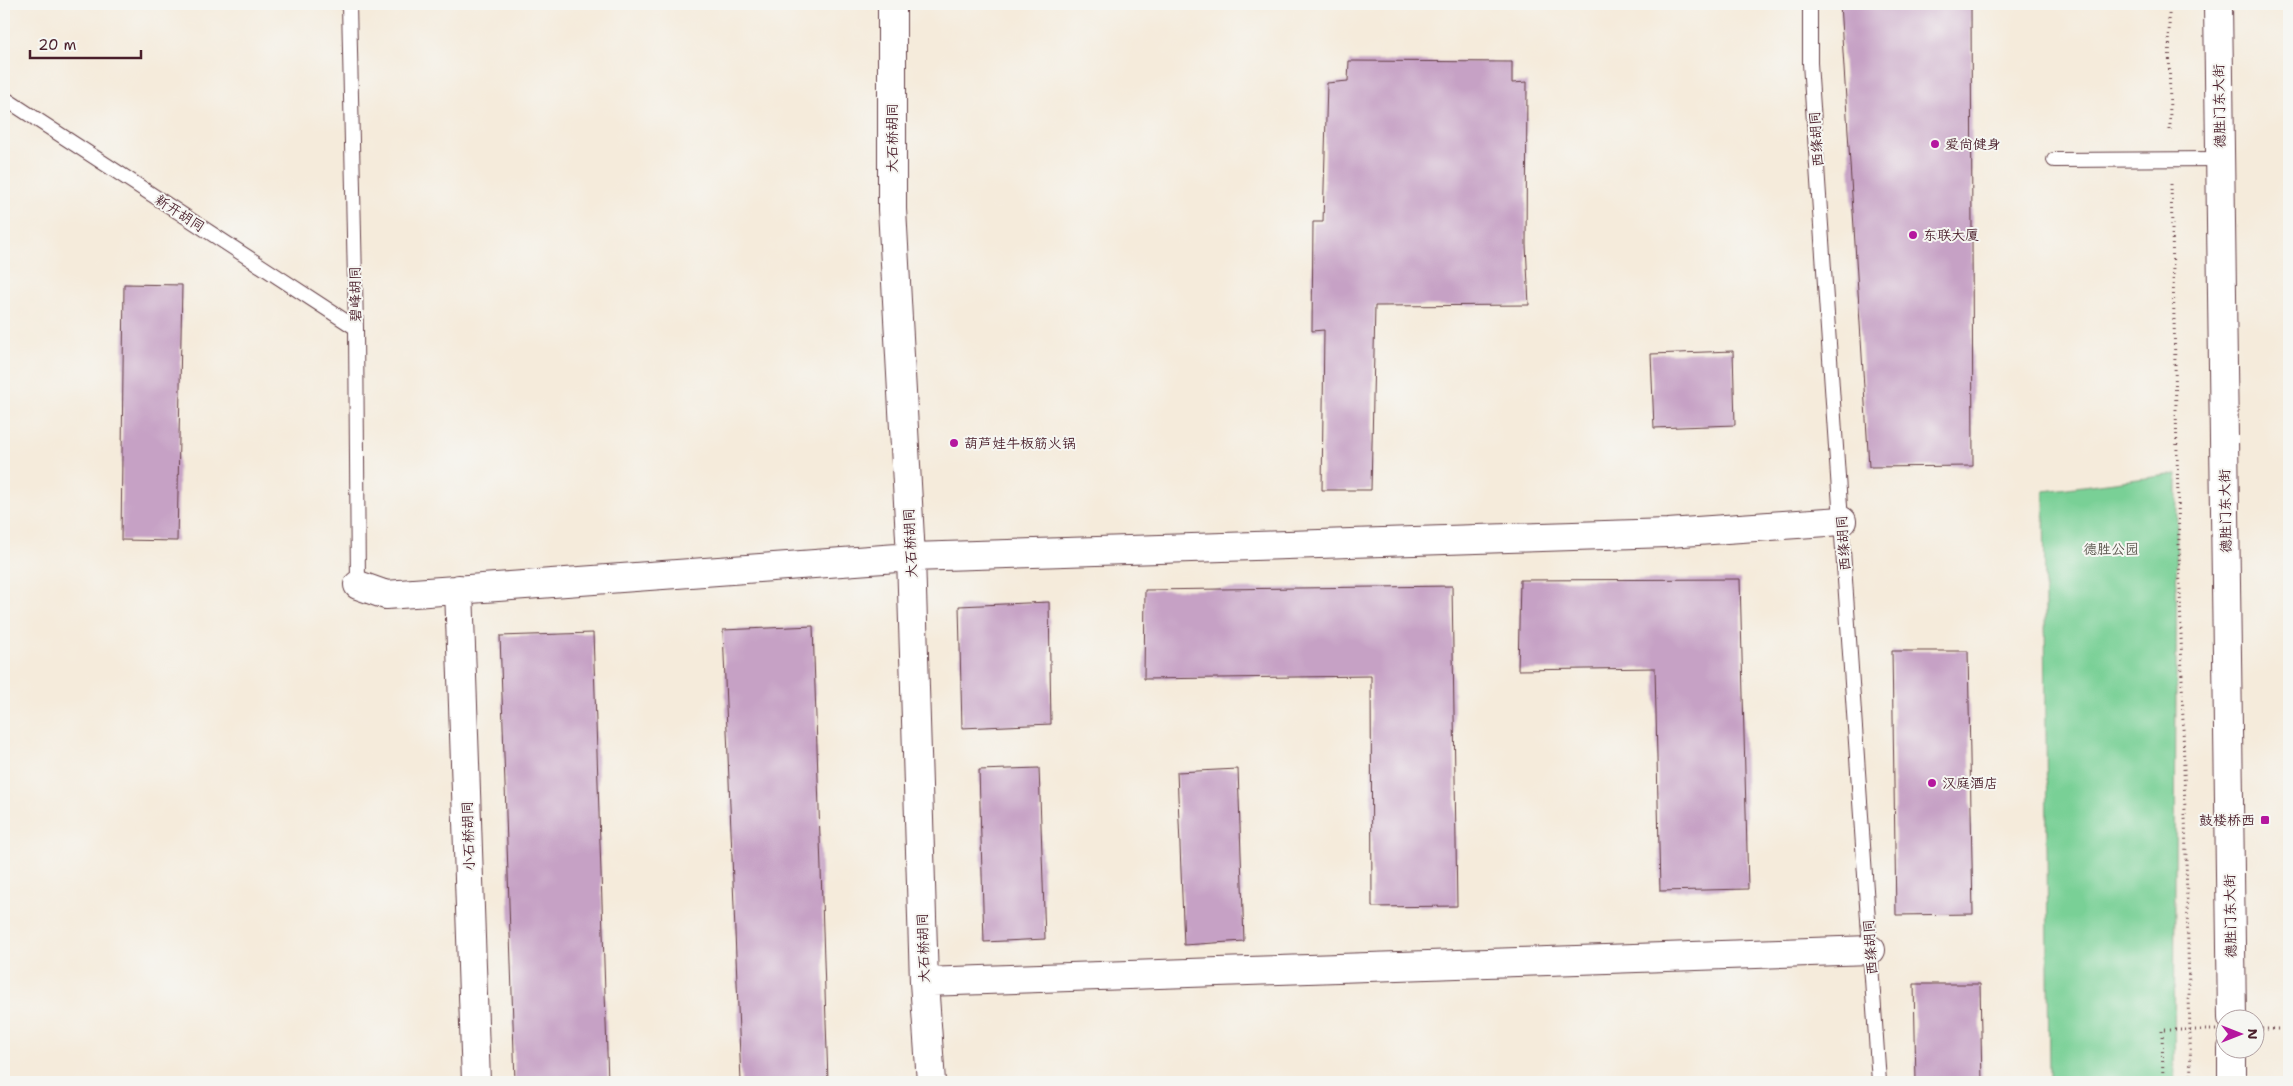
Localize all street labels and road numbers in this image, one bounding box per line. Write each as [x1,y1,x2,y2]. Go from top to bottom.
street label: 德胜门东大街 [2209,64,2229,148]
street label: 大石桥胡同 [883,103,901,173]
street label: 西绦胡同 [1805,110,1827,168]
street label: 新开胡同 [152,190,208,236]
street label: 碧峰胡同 [346,266,364,322]
street label: 德胜门东大街 [2215,469,2235,553]
street label: 大石桥胡同 [899,508,921,578]
street label: 西绦胡同 [1832,514,1854,572]
street label: 小石桥胡同 [458,801,478,871]
street label: 德胜门东大街 [2220,874,2240,958]
street label: 大石桥胡同 [913,913,933,983]
street label: 西绦胡同 [1859,918,1881,976]

